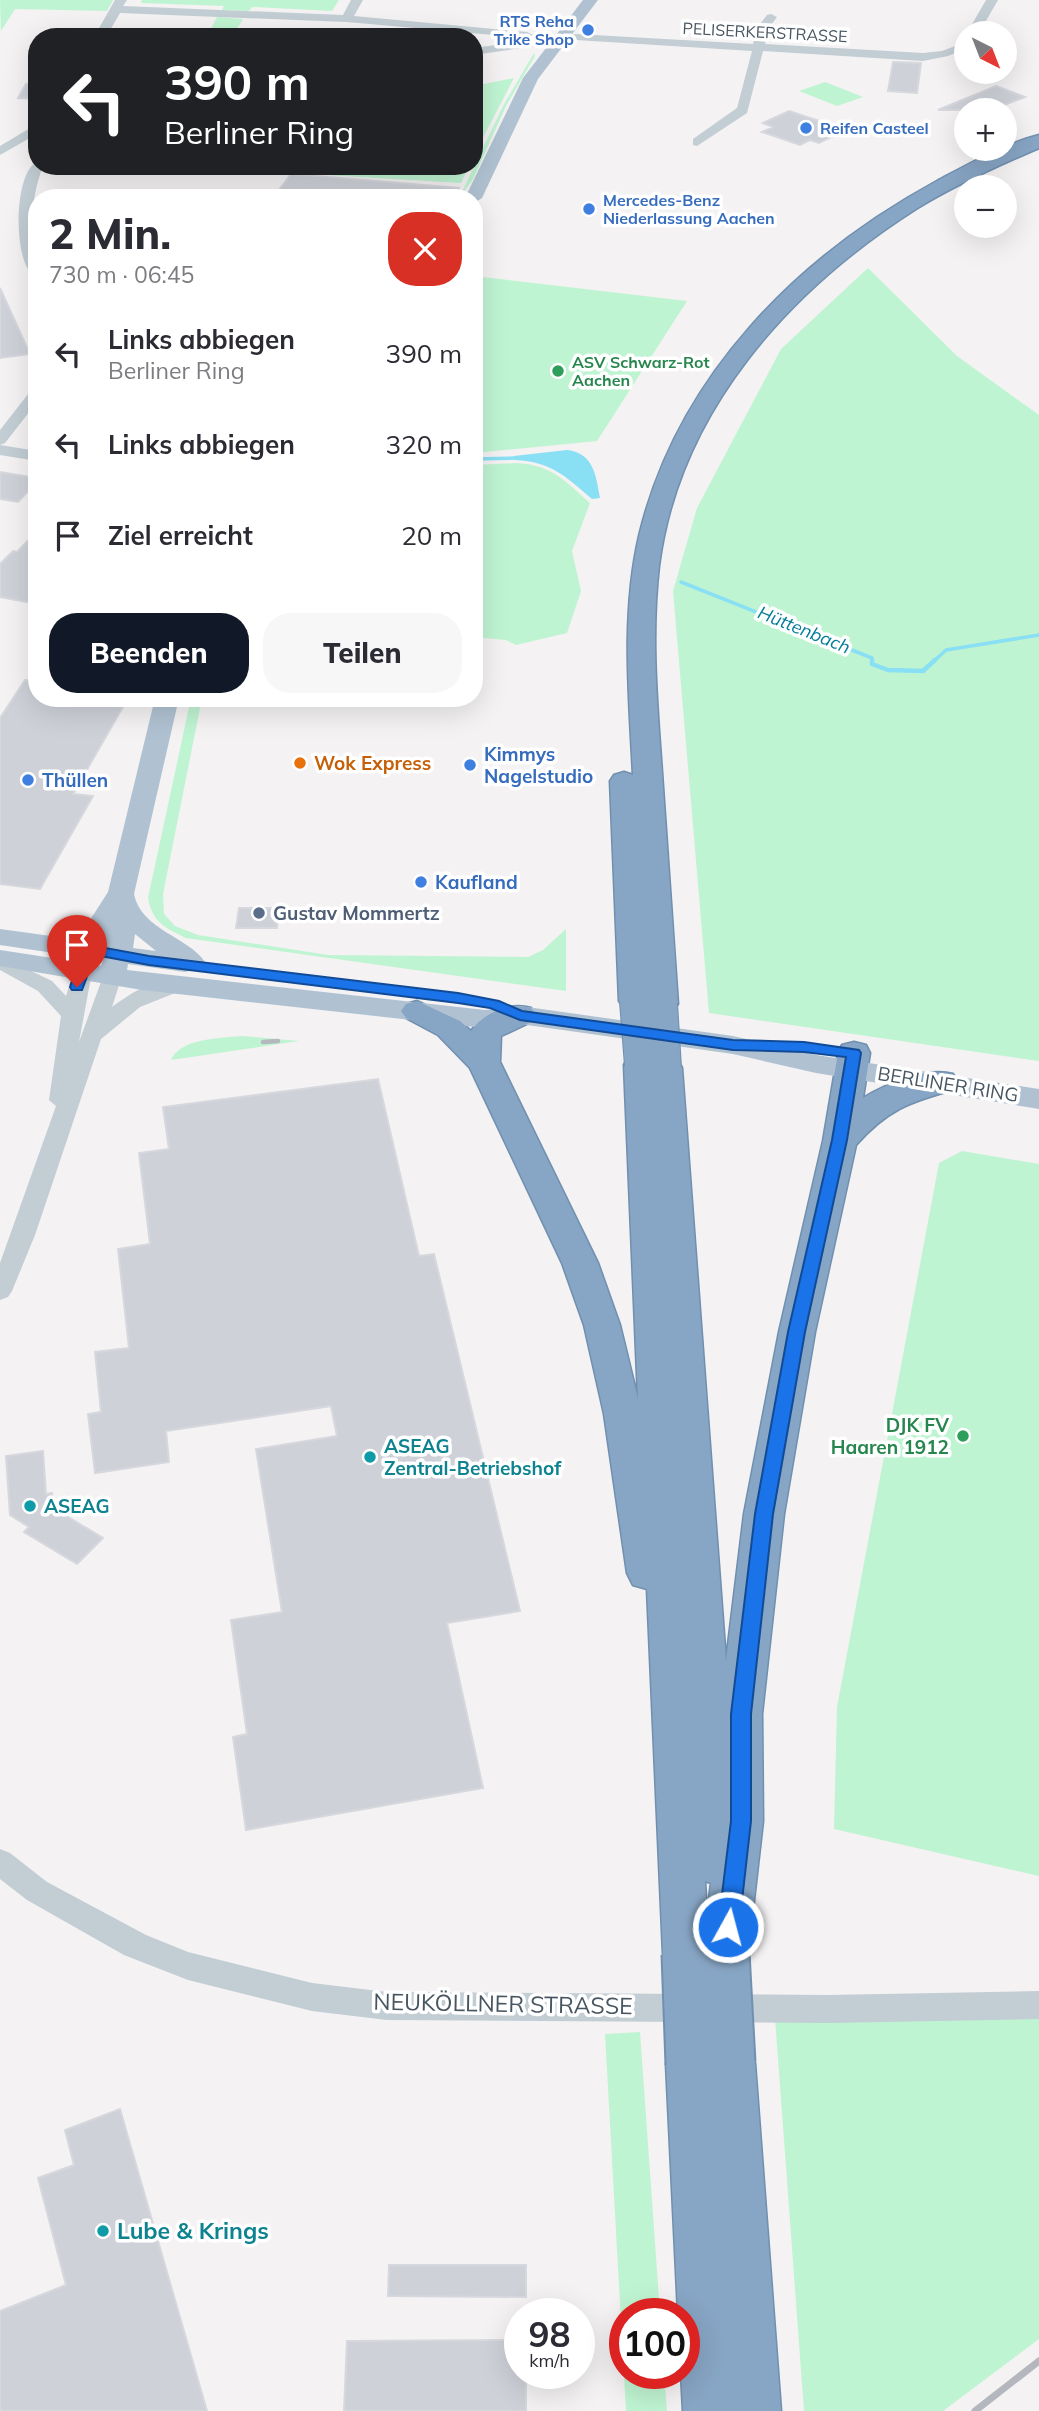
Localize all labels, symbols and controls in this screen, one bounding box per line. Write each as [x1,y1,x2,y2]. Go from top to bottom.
place label: RTS Reha Trike Shop [494,11,574,49]
street label: PELISERKERSTRASSE [682,18,848,46]
north arrow [954,21,1017,84]
map controls [954,21,1017,238]
marker: RTS Reha Trike Shop [580,22,596,38]
text: 390 m [164,51,310,112]
icon: left [49,56,140,147]
button: + [954,98,1017,161]
text: Berliner Ring [164,112,354,152]
place label: Reifen Casteel [820,118,929,138]
marker: Reifen Casteel [798,120,814,136]
button: − [954,175,1017,238]
place label: Mercedes-Benz Niederlassung Aachen [603,190,775,228]
marker: Mercedes-Benz Niederlassung Aachen [581,201,597,217]
text: 2 Min. [49,207,171,260]
button: close [388,212,462,286]
text: 730 m · 06:45 [49,260,194,289]
text: Links abbiegen [108,323,295,356]
icon: left [49,335,87,373]
text: 390 m [386,337,462,370]
place label: ASV Schwarz-Rot Aachen [572,352,710,390]
text: Berliner Ring [108,356,245,385]
marker: ASV Schwarz-Rot Aachen [550,363,566,379]
icon: left [49,426,87,464]
text: Links abbiegen [108,428,295,461]
text: 320 m [386,428,462,461]
icon: arrive [49,517,87,555]
text: Ziel erreicht [108,519,253,552]
text: 20 m [401,519,462,552]
water label: Hüttenbach [755,601,854,659]
button: Beenden [49,613,249,693]
button: Teilen [263,613,462,693]
place label: Kimmys Nagelstudio [484,742,593,788]
place label: Wok Express [314,751,431,775]
marker: Wok Express [292,755,308,771]
marker: Kimmys Nagelstudio [462,757,478,773]
place label: Thüllen [42,768,108,792]
marker: Thüllen [20,772,36,788]
place label: Kaufland [435,870,518,894]
marker: Kaufland [413,874,429,890]
place label: Gustav Mommertz [273,901,440,925]
marker: Gustav Mommertz [251,905,267,921]
pin [47,915,107,987]
icon: arrive [58,926,96,964]
street label: BERLINER RING [876,1061,1020,1107]
place label: DJK FV Haaren 1912 [831,1413,949,1459]
marker: DJK FV Haaren 1912 [955,1428,971,1444]
place label: ASEAG Zentral-Betriebshof [384,1434,562,1480]
marker: ASEAG Zentral-Betriebshof [362,1449,378,1465]
place label: ASEAG [44,1494,109,1518]
marker: ASEAG [22,1498,38,1514]
position arrow [691,1890,765,1964]
street label: NEUKÖLLNER STRASSE [373,1987,633,2020]
place label: Lube & Krings [117,2216,269,2245]
marker: Lube & Krings [95,2223,111,2239]
speed limit sign: 100 [609,2298,700,2389]
text: 98 [528,2312,571,2356]
text: km/h [529,2349,570,2372]

